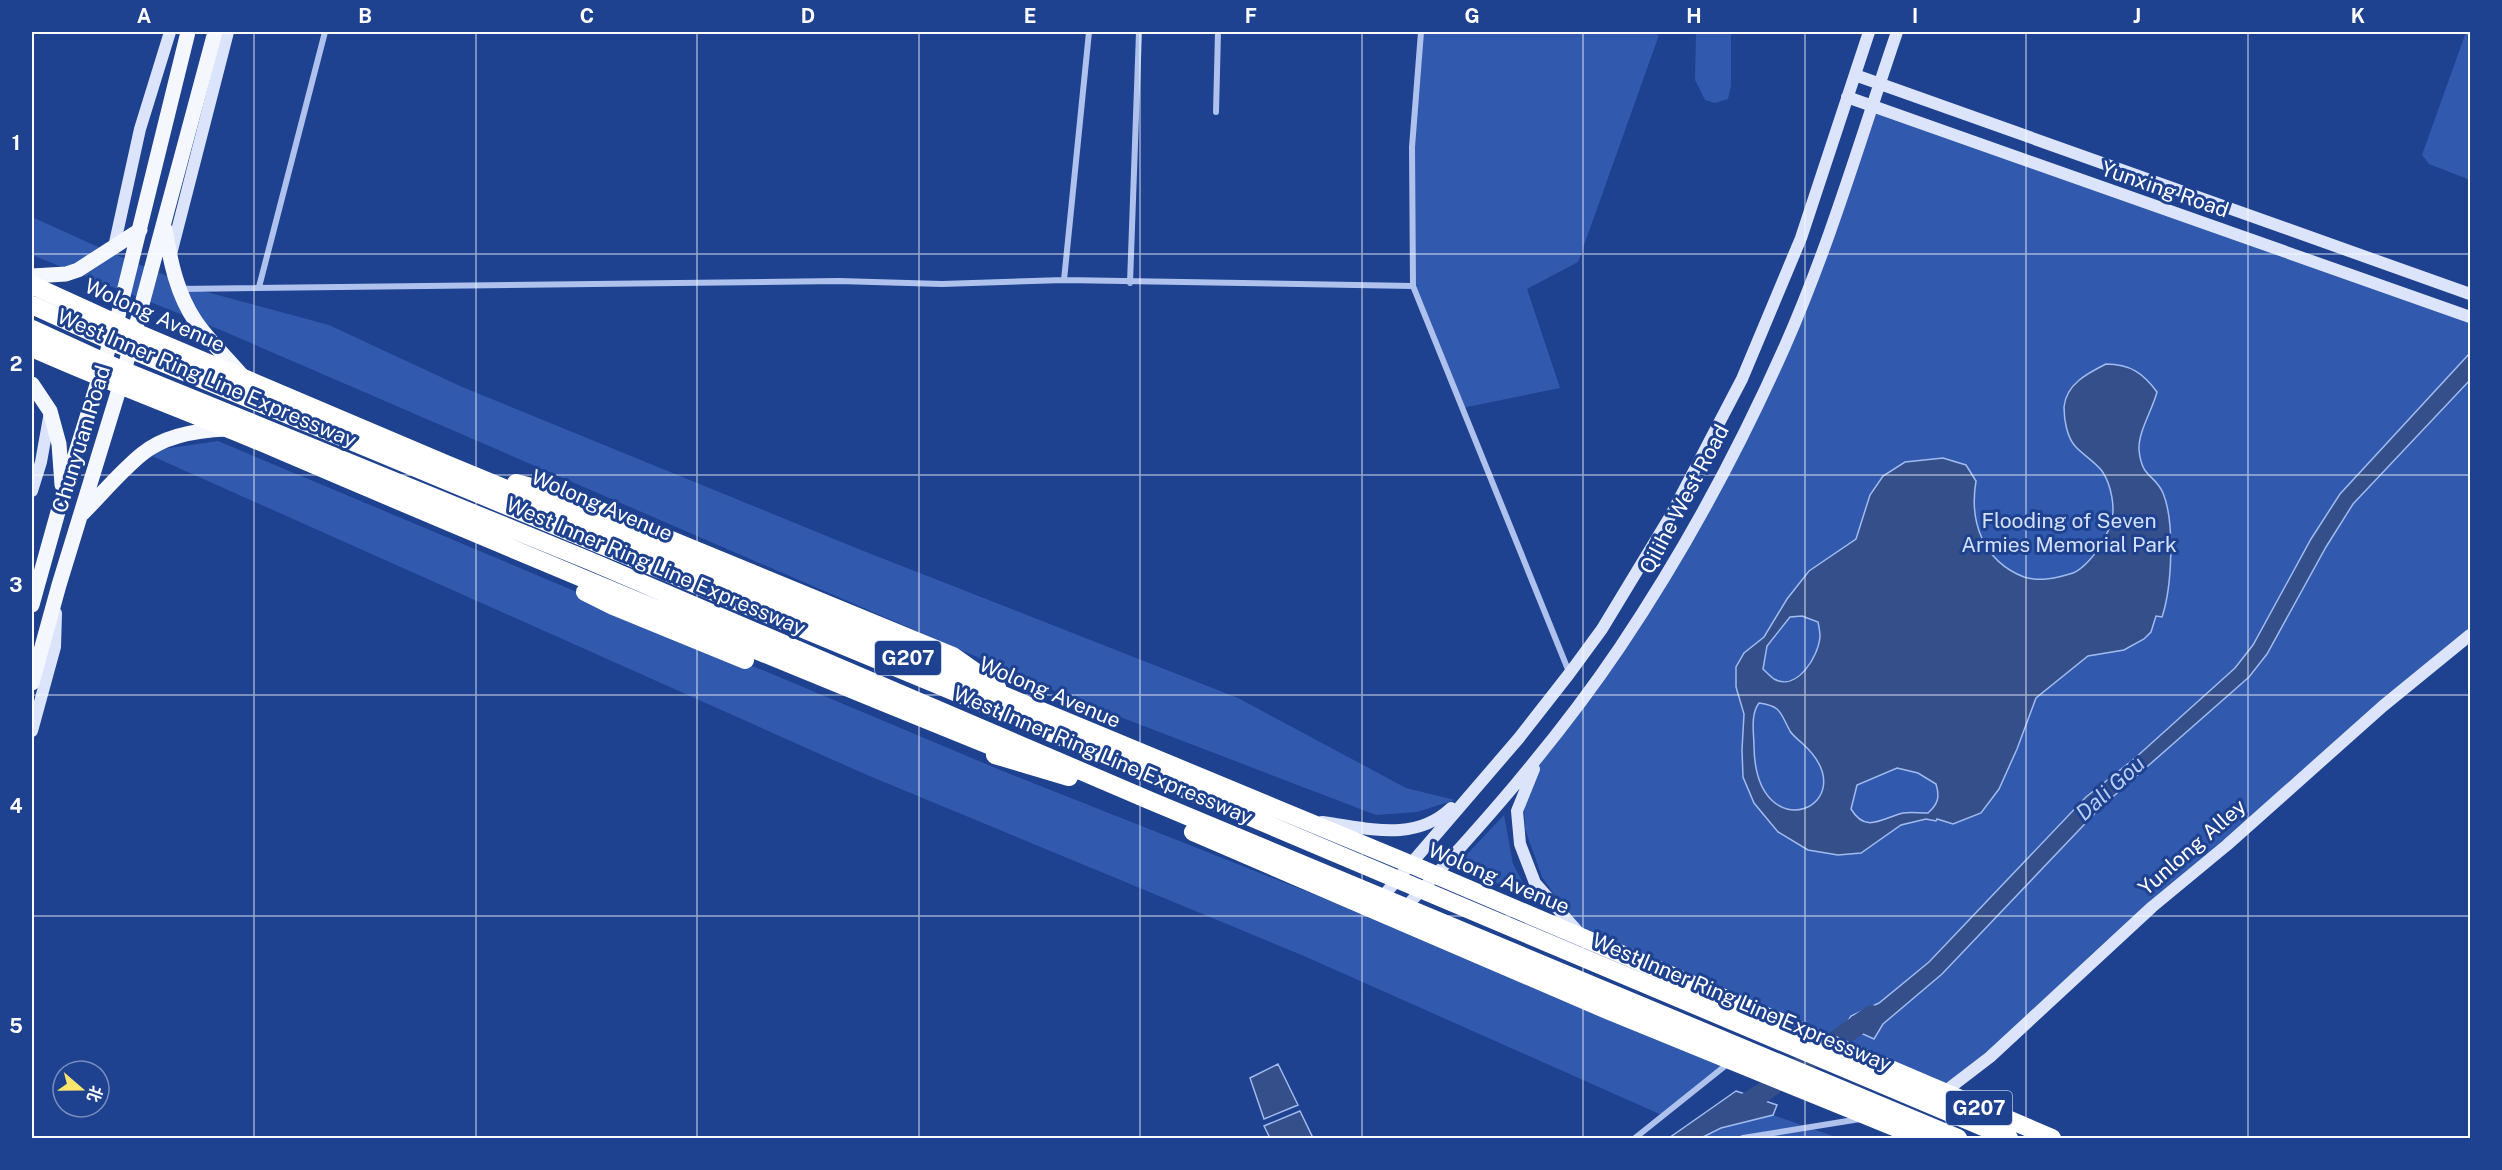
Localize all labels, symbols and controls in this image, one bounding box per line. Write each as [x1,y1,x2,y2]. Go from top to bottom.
text: A [137,4,151,28]
text: B [358,4,372,28]
text: C [580,4,594,28]
text: D [801,4,815,28]
text: E [1024,4,1036,28]
text: F [1245,4,1257,28]
text: G [1464,4,1480,28]
text: H [1686,4,1702,28]
text: I [1912,4,1918,28]
text: J [2133,4,2141,28]
text: K [2351,4,2365,28]
text: 1 [12,131,20,155]
street label: Yunxing Road [2098,156,2232,222]
street label: Wolong Avenue [81,273,229,357]
street label: West Inner Ring Line Expressway [53,303,361,453]
text: 2 [10,352,22,376]
street label: Chunyuan Road [47,362,115,516]
street label: Qilihe West Road [1634,420,1734,578]
street label: Wolong Avenue [528,464,676,546]
street label: West Inner Ring Line Expressway [502,491,810,641]
park label: Flooding of Seven Armies Memorial Park [1961,508,2177,557]
text: 3 [9,573,23,597]
road number: G207 [875,641,941,675]
street label: Wolong Avenue [976,651,1124,733]
street label: West Inner Ring Line Expressway [949,680,1257,830]
water label: Dali Gou [2070,750,2150,826]
text: 4 [9,794,23,818]
street label: Yunlong Alley [2133,794,2251,900]
street label: Wolong Avenue [1425,837,1573,919]
street label: West Inner Ring Line Expressway [1588,927,1896,1077]
text: 5 [9,1014,23,1038]
north arrow [51,1059,111,1119]
text: 北 [83,1083,106,1105]
road number: G207 [1946,1091,2012,1125]

